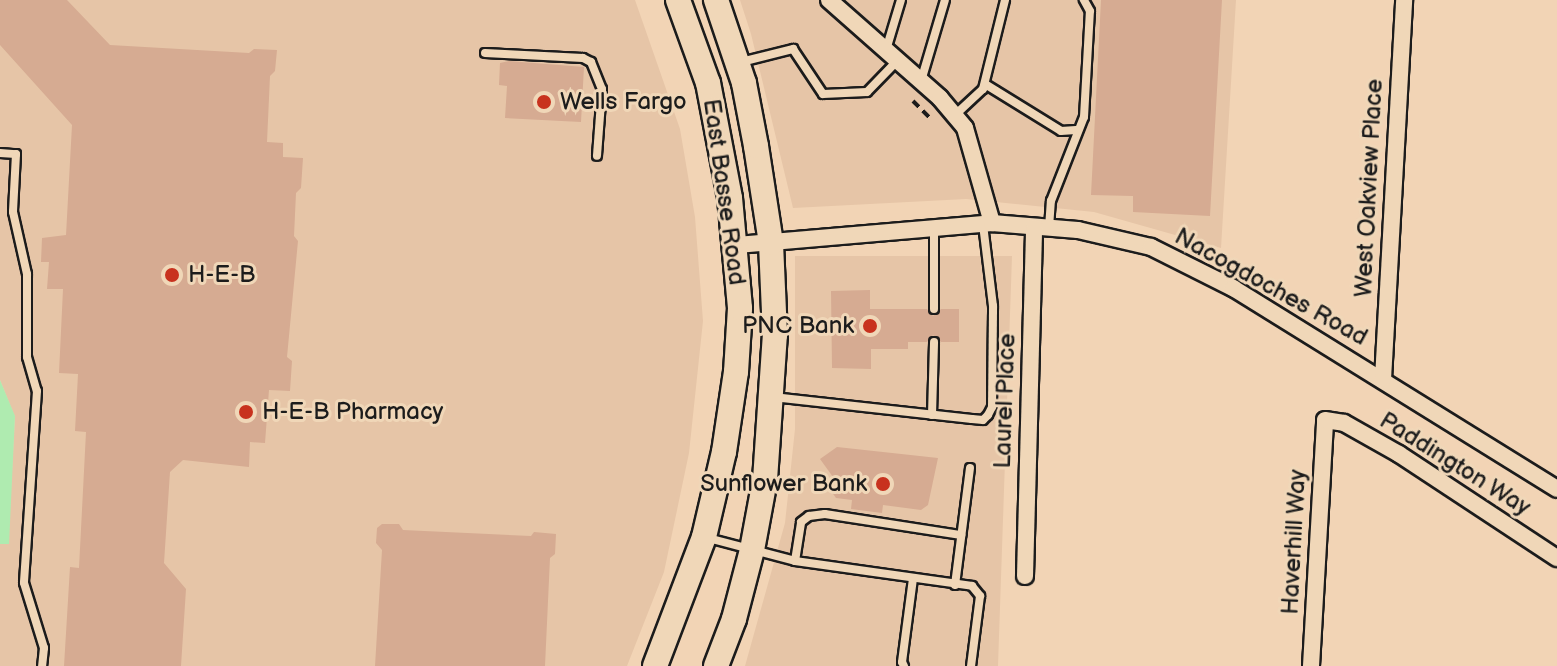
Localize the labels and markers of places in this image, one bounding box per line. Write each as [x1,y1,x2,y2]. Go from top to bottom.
place label: Wells Fargo [560,88,687,116]
marker: Wells Fargo [535,93,553,111]
place label: H-E-B [188,261,255,289]
marker: H-E-B [163,266,181,284]
place label: PNC Bank [742,312,854,340]
marker: PNC Bank [861,317,879,335]
place label: H-E-B Pharmacy [262,398,443,426]
marker: H-E-B Pharmacy [237,403,255,421]
place label: Sunflower Bank [700,470,867,498]
marker: Sunflower Bank [874,475,892,493]

